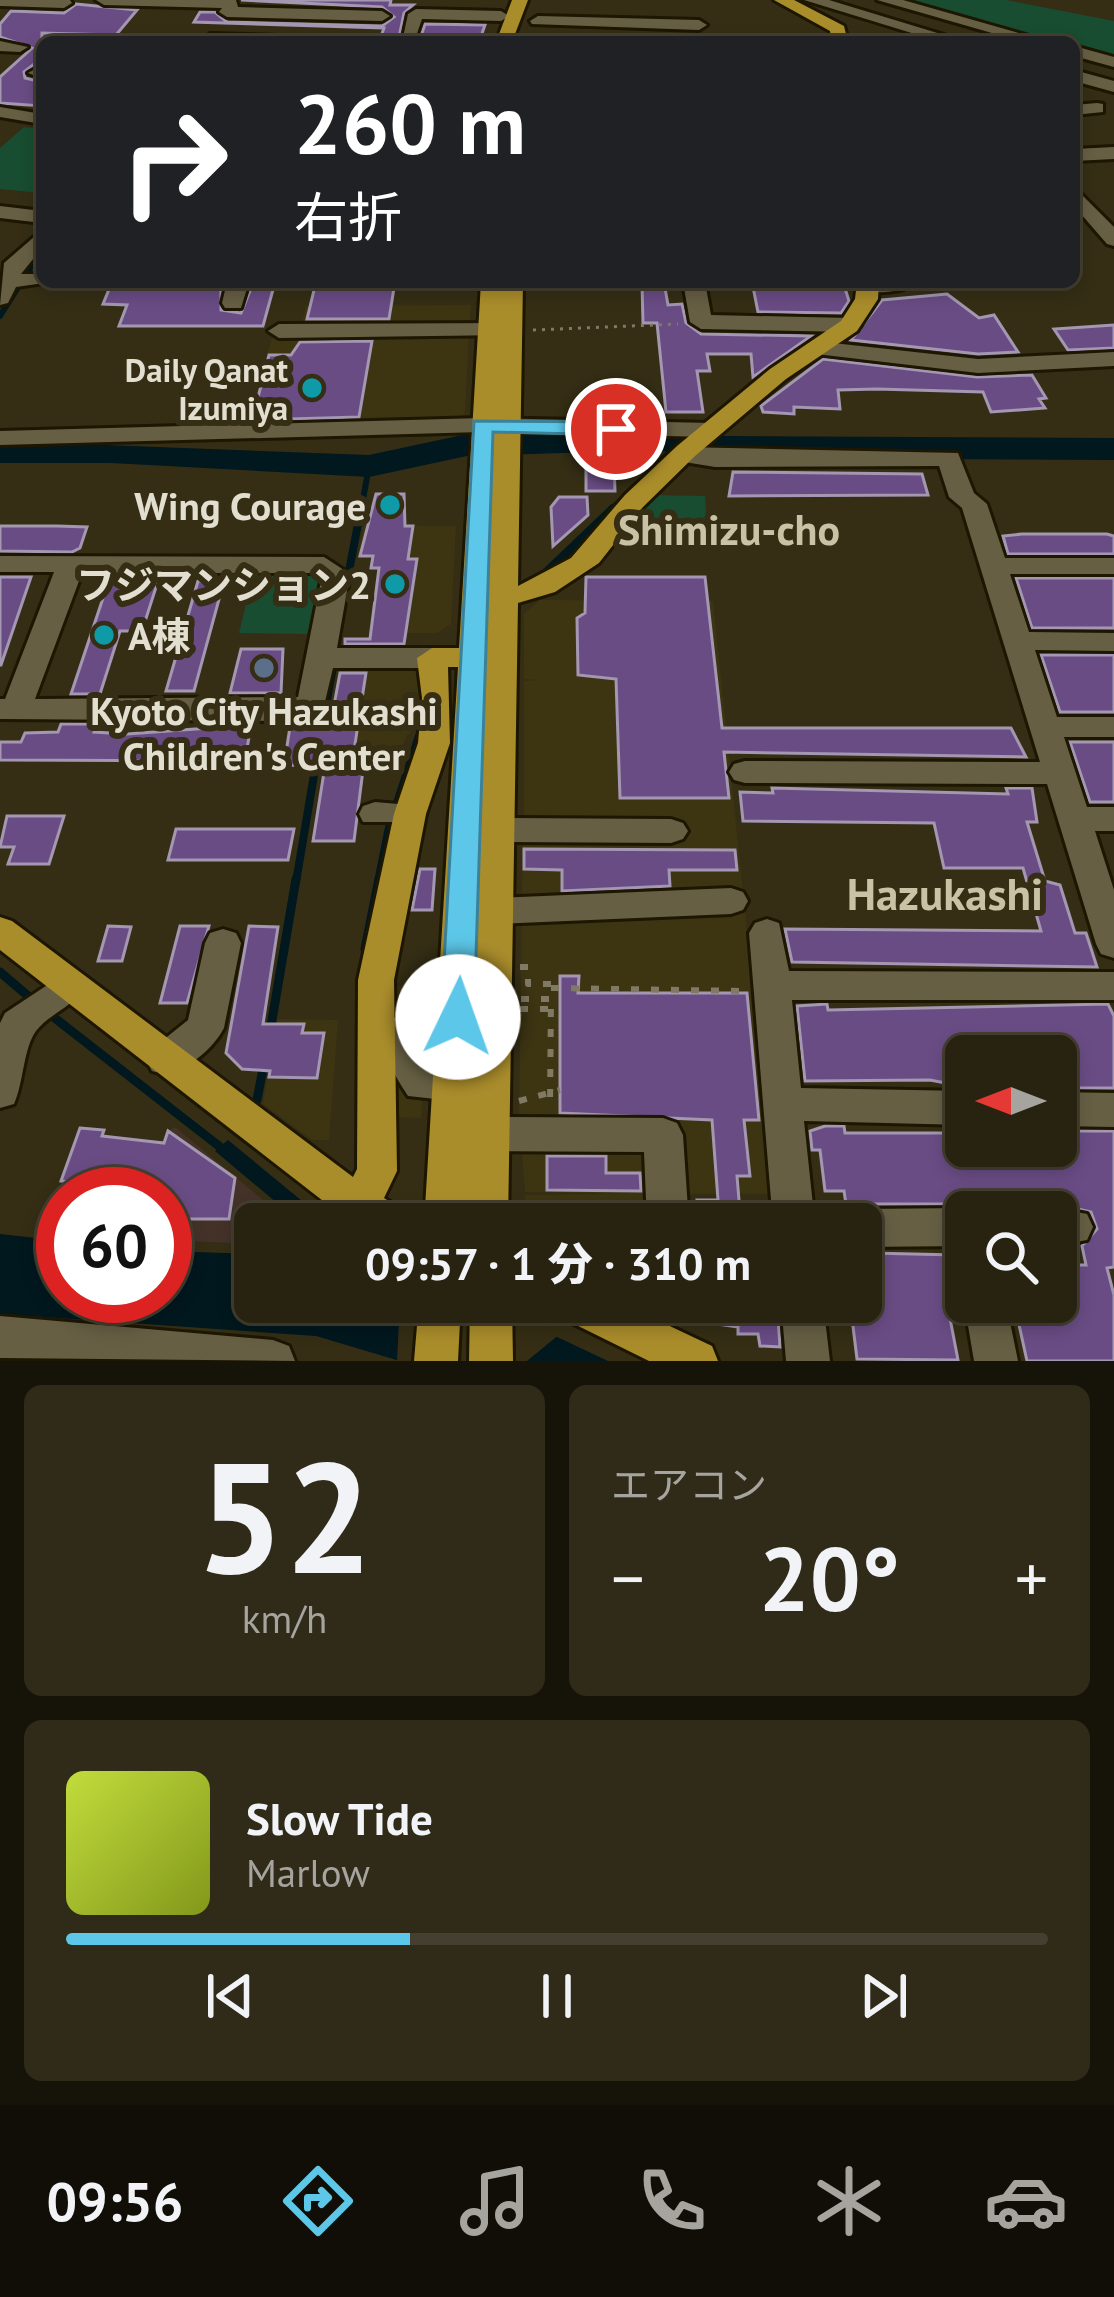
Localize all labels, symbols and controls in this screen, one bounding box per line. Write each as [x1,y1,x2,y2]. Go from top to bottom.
text: 260 m [294,68,526,177]
icon: right [96,84,252,240]
text: 右折 [294,182,402,252]
place label: Daily Qanat Izumiya [125,348,288,429]
marker: Daily Qanat Izumiya [299,375,325,401]
pin [565,378,667,480]
icon: arrive [583,396,649,462]
place label: Wing Courage [134,480,366,531]
marker: Wing Courage [377,492,403,518]
district label: Shimizu-cho [618,502,840,557]
place label: フジマンション2 [76,559,371,610]
marker: フジマンション2 [382,571,408,597]
place label: A棟 [128,610,191,661]
marker: A棟 [91,622,117,648]
marker: Kyoto City Hazukashi Children's Center [251,655,277,681]
place label: Kyoto City Hazukashi Children's Center [90,685,438,781]
district label: Hazukashi [847,864,1043,922]
position arrow [395,954,521,1080]
north arrow [945,1035,1077,1167]
map controls [945,1035,1077,1323]
speed limit sign: 60 [36,1167,192,1323]
button: search [945,1191,1077,1323]
text: 09:57 · 1 分 · 310 m [365,1234,751,1292]
text: 52 [196,1414,373,1616]
text: エアコン [611,1459,767,1510]
text: 20° [759,1519,900,1636]
text: − [611,1535,644,1620]
text: + [1015,1535,1048,1620]
text: km/h [242,1593,327,1644]
text: Slow Tide [246,1789,433,1847]
text: Marlow [246,1847,370,1898]
icon: previous [197,1963,263,2029]
icon: pause [524,1963,590,2029]
icon: next [851,1963,917,2029]
icon: directions [276,2159,360,2243]
icon: music [453,2159,537,2243]
icon: phone [630,2159,714,2243]
icon: climate [807,2159,891,2243]
icon: car [984,2159,1068,2243]
text: 09:56 [46,2166,183,2236]

